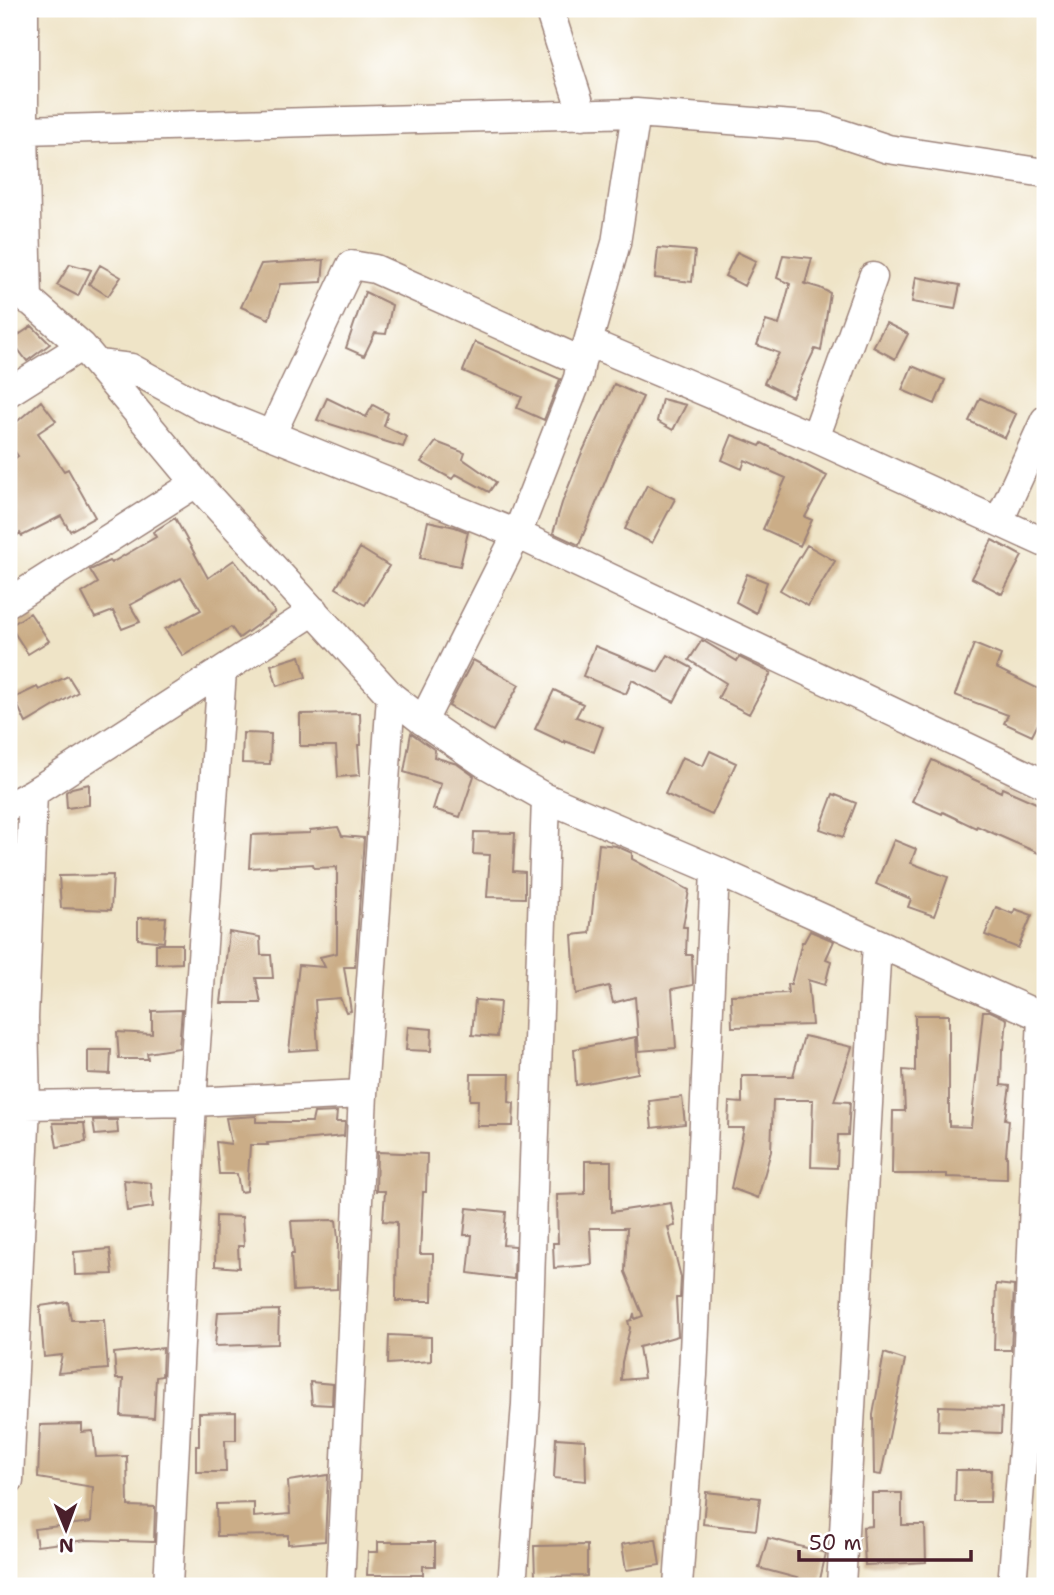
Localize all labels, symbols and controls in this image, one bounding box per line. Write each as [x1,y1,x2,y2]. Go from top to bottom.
north arrow [32,1494,102,1564]
scale bar [799,1518,970,1562]
text: 50 m [809,1529,862,1557]
text: N [59,1533,74,1558]

